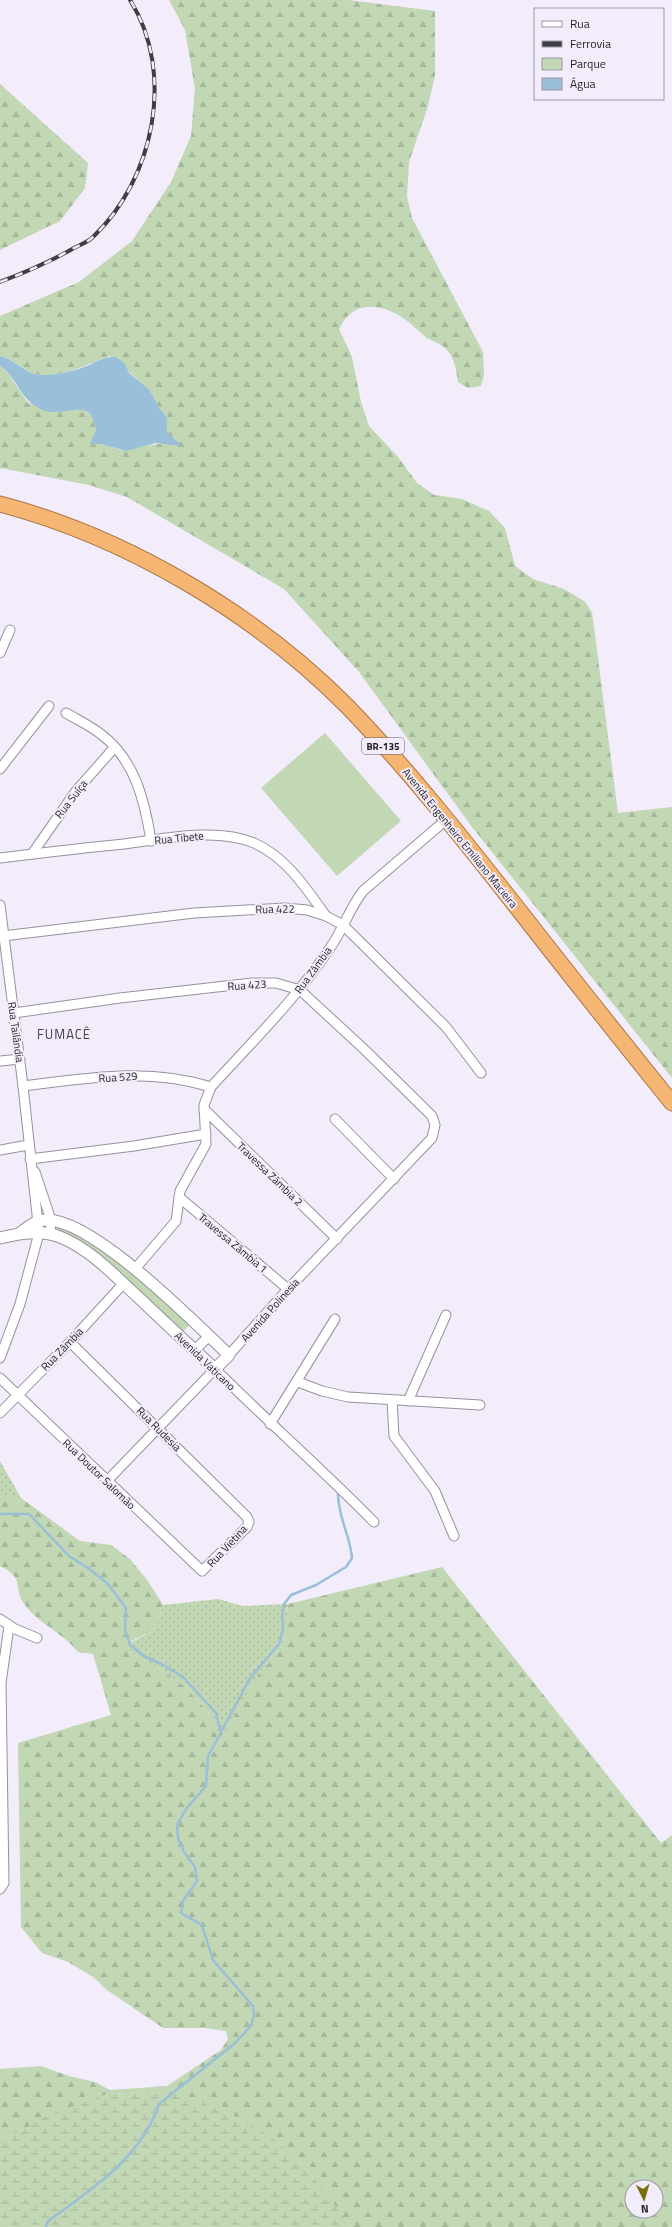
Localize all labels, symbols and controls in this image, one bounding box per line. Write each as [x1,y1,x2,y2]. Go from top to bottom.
legend [534,8,664,100]
text: Rua [570,14,590,33]
text: Ferrovia [570,34,611,53]
text: Parque [570,54,606,73]
text: Água [570,74,596,93]
road number: BR-135 [362,738,404,754]
street label: Avenida Engenheiro Emiliano Macieira [399,765,522,912]
street label: Rua Suíça [51,776,91,822]
street label: Rua Tibete [154,827,205,849]
street label: Rua 422 [255,901,295,917]
street label: Rua Zâmbia [290,943,336,997]
street label: Rua 423 [227,976,267,994]
street label: Rua Tailândia [4,1001,28,1064]
district label: FUMACÊ [37,1024,91,1044]
street label: Rua 529 [98,1068,138,1086]
street label: Travessa Zâmbia 2 [234,1138,306,1210]
street label: Travessa Zâmbia 1 [195,1209,271,1277]
street label: Avenida Polinesia [237,1274,303,1345]
street label: Rua Zâmbia [37,1323,87,1374]
street label: Avenida Vaticano [171,1328,239,1394]
street label: Rua Rudesia [133,1403,185,1455]
street label: Rua Doutor Salomão [59,1435,139,1513]
street label: Rua Vietina [203,1521,251,1571]
north arrow [624,2179,664,2219]
text: N [640,2201,649,2217]

